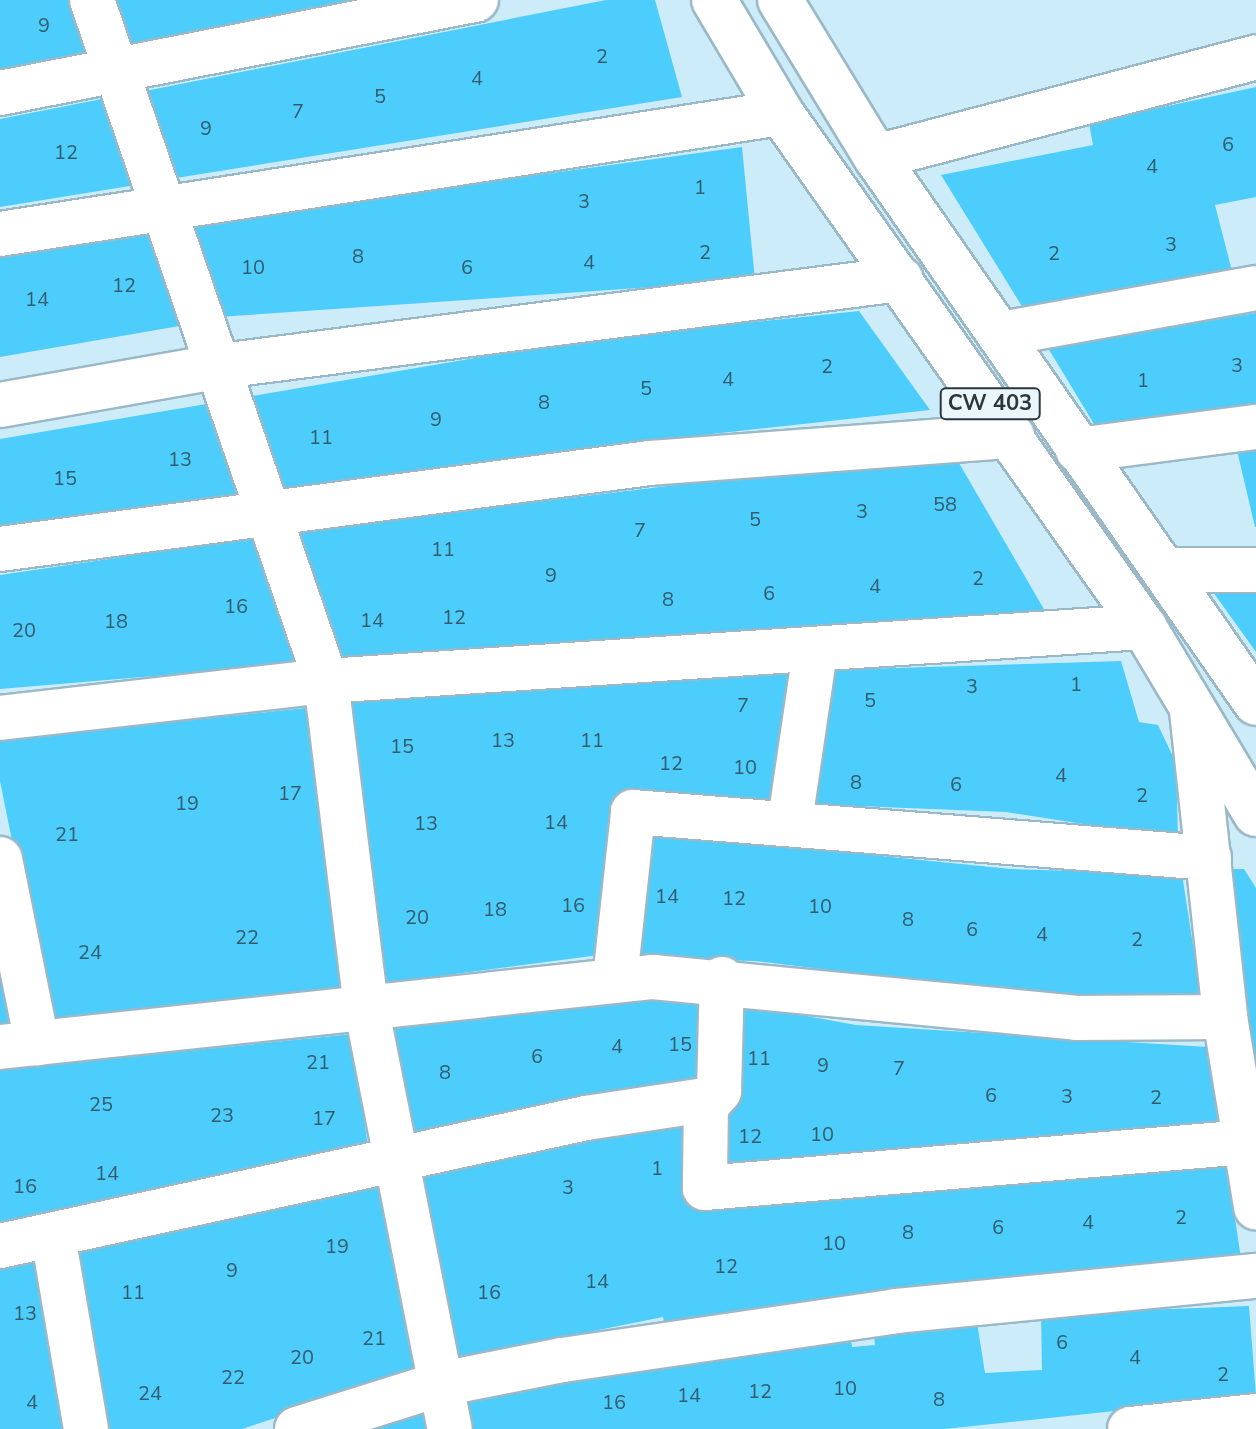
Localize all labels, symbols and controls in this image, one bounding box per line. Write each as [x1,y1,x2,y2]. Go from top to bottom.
house number: 9 [38,13,50,37]
house number: 2 [596,44,608,68]
house number: 4 [471,66,483,90]
house number: 5 [374,84,386,108]
house number: 7 [292,99,304,123]
house number: 9 [200,116,212,140]
house number: 6 [1222,132,1234,156]
house number: 12 [54,140,78,164]
house number: 4 [1146,154,1158,178]
house number: 1 [694,175,706,199]
house number: 3 [578,189,590,213]
house number: 3 [1165,232,1177,256]
house number: 2 [699,240,711,264]
house number: 2 [1048,241,1060,265]
house number: 8 [352,244,364,268]
house number: 4 [583,250,595,274]
house number: 10 [241,255,265,279]
house number: 6 [461,255,473,279]
house number: 12 [112,273,136,297]
house number: 14 [25,287,49,311]
house number: 3 [1231,353,1243,377]
house number: 2 [821,354,833,378]
house number: 4 [722,367,734,391]
house number: 1 [1137,368,1149,392]
house number: 5 [640,376,652,400]
road number: CW 403 [938,386,1042,422]
house number: 8 [538,390,550,414]
house number: 9 [430,407,442,431]
house number: 11 [309,425,333,449]
house number: 13 [168,447,192,471]
house number: 15 [53,466,77,490]
house number: 58 [933,492,957,516]
house number: 3 [856,499,868,523]
house number: 5 [749,507,761,531]
house number: 7 [634,518,646,542]
house number: 11 [431,537,455,561]
house number: 9 [545,563,557,587]
house number: 2 [972,566,984,590]
house number: 4 [869,574,881,598]
house number: 6 [763,581,775,605]
house number: 8 [662,587,674,611]
house number: 16 [224,594,248,618]
house number: 12 [442,605,466,629]
house number: 14 [360,608,384,632]
house number: 18 [104,609,128,633]
house number: 20 [12,618,36,642]
house number: 1 [1070,672,1082,696]
house number: 3 [966,674,978,698]
house number: 5 [864,688,876,712]
house number: 7 [737,693,749,717]
house number: 13 [491,728,515,752]
house number: 11 [580,728,604,752]
house number: 15 [390,734,414,758]
house number: 12 [659,751,683,775]
house number: 10 [733,755,757,779]
house number: 4 [1055,763,1067,787]
house number: 8 [850,770,862,794]
house number: 6 [950,772,962,796]
house number: 17 [278,781,302,805]
house number: 2 [1136,783,1148,807]
house number: 19 [175,791,199,815]
house number: 14 [544,810,568,834]
house number: 13 [414,811,438,835]
house number: 21 [55,822,79,846]
house number: 14 [655,884,679,908]
house number: 12 [722,886,746,910]
house number: 16 [561,893,585,917]
house number: 10 [808,894,832,918]
house number: 18 [483,897,507,921]
house number: 20 [405,905,429,929]
house number: 8 [902,907,914,931]
house number: 6 [966,917,978,941]
house number: 4 [1036,922,1048,946]
house number: 22 [235,925,259,949]
house number: 2 [1131,927,1143,951]
house number: 24 [78,940,102,964]
house number: 15 [668,1032,692,1056]
house number: 4 [611,1034,623,1058]
house number: 6 [531,1044,543,1068]
house number: 11 [747,1046,771,1070]
house number: 21 [306,1050,330,1074]
house number: 9 [817,1053,829,1077]
house number: 7 [893,1056,905,1080]
house number: 8 [439,1060,451,1084]
house number: 6 [985,1083,997,1107]
house number: 3 [1061,1084,1073,1108]
house number: 2 [1150,1085,1162,1109]
house number: 25 [89,1092,113,1116]
house number: 23 [210,1103,234,1127]
house number: 17 [312,1106,336,1130]
house number: 10 [810,1122,834,1146]
house number: 12 [738,1124,762,1148]
house number: 1 [651,1156,663,1180]
house number: 14 [95,1161,119,1185]
house number: 16 [13,1174,37,1198]
house number: 3 [562,1175,574,1199]
house number: 2 [1175,1205,1187,1229]
house number: 4 [1082,1210,1094,1234]
house number: 6 [992,1215,1004,1239]
house number: 8 [902,1220,914,1244]
house number: 10 [822,1231,846,1255]
house number: 19 [325,1234,349,1258]
house number: 12 [714,1254,738,1278]
house number: 9 [226,1258,238,1282]
house number: 14 [585,1269,609,1293]
house number: 11 [121,1280,145,1304]
house number: 16 [477,1280,501,1304]
house number: 13 [13,1301,37,1325]
house number: 21 [362,1326,386,1350]
house number: 6 [1056,1330,1068,1354]
house number: 20 [290,1345,314,1369]
house number: 4 [1129,1345,1141,1369]
house number: 2 [1217,1362,1229,1386]
house number: 22 [221,1365,245,1389]
house number: 10 [833,1376,857,1400]
house number: 12 [748,1379,772,1403]
house number: 24 [138,1381,162,1405]
house number: 14 [677,1383,701,1407]
house number: 8 [933,1387,945,1411]
house number: 4 [26,1390,38,1414]
house number: 16 [602,1390,626,1414]

